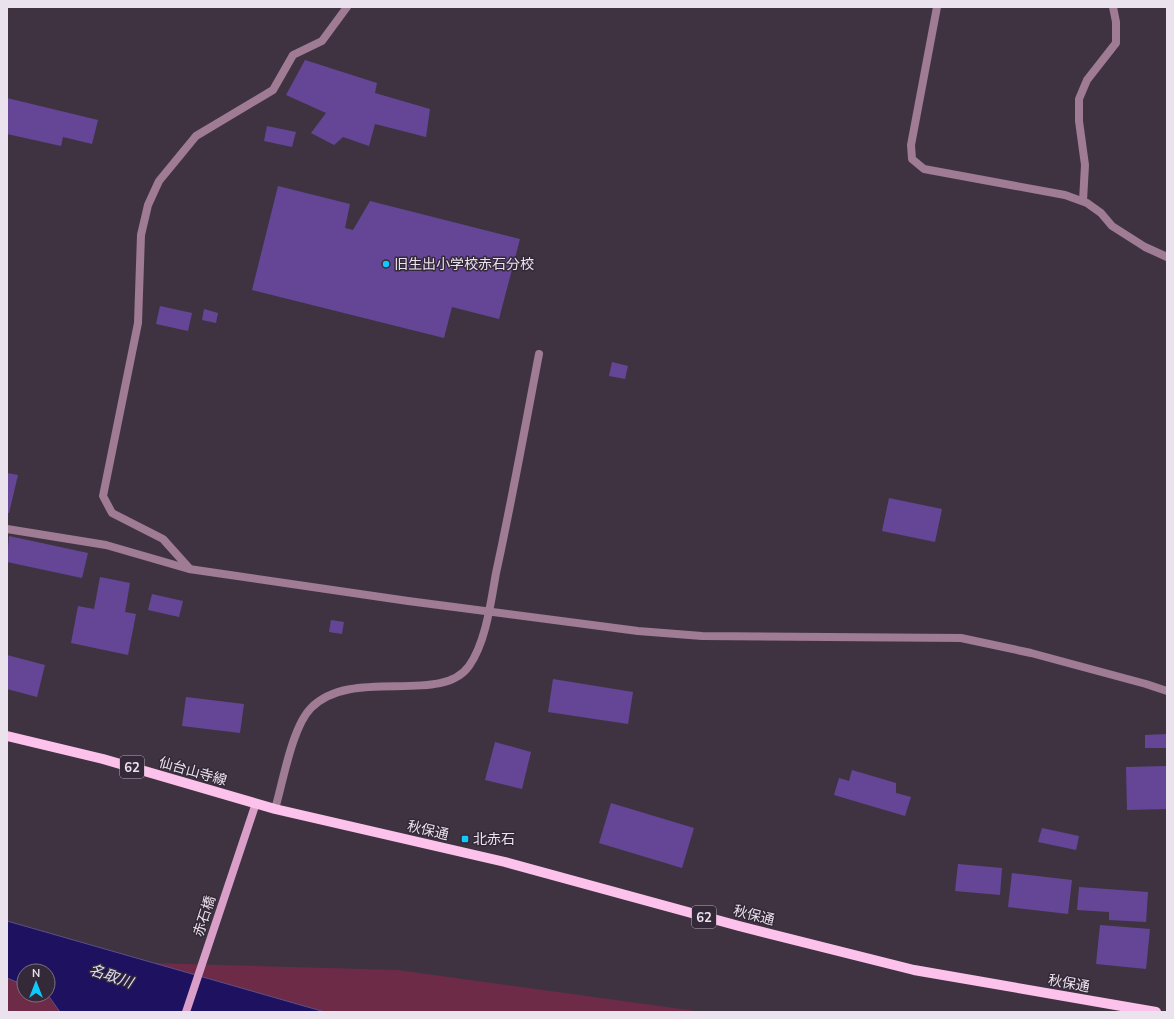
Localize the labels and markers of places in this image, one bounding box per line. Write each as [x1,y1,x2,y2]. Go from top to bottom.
place label: 旧生出小学校赤石分校 [394,255,534,274]
marker: 旧生出小学校赤石分校 [381,259,391,269]
place label: 北赤石 [473,830,515,849]
marker: 北赤石 [460,834,470,844]

